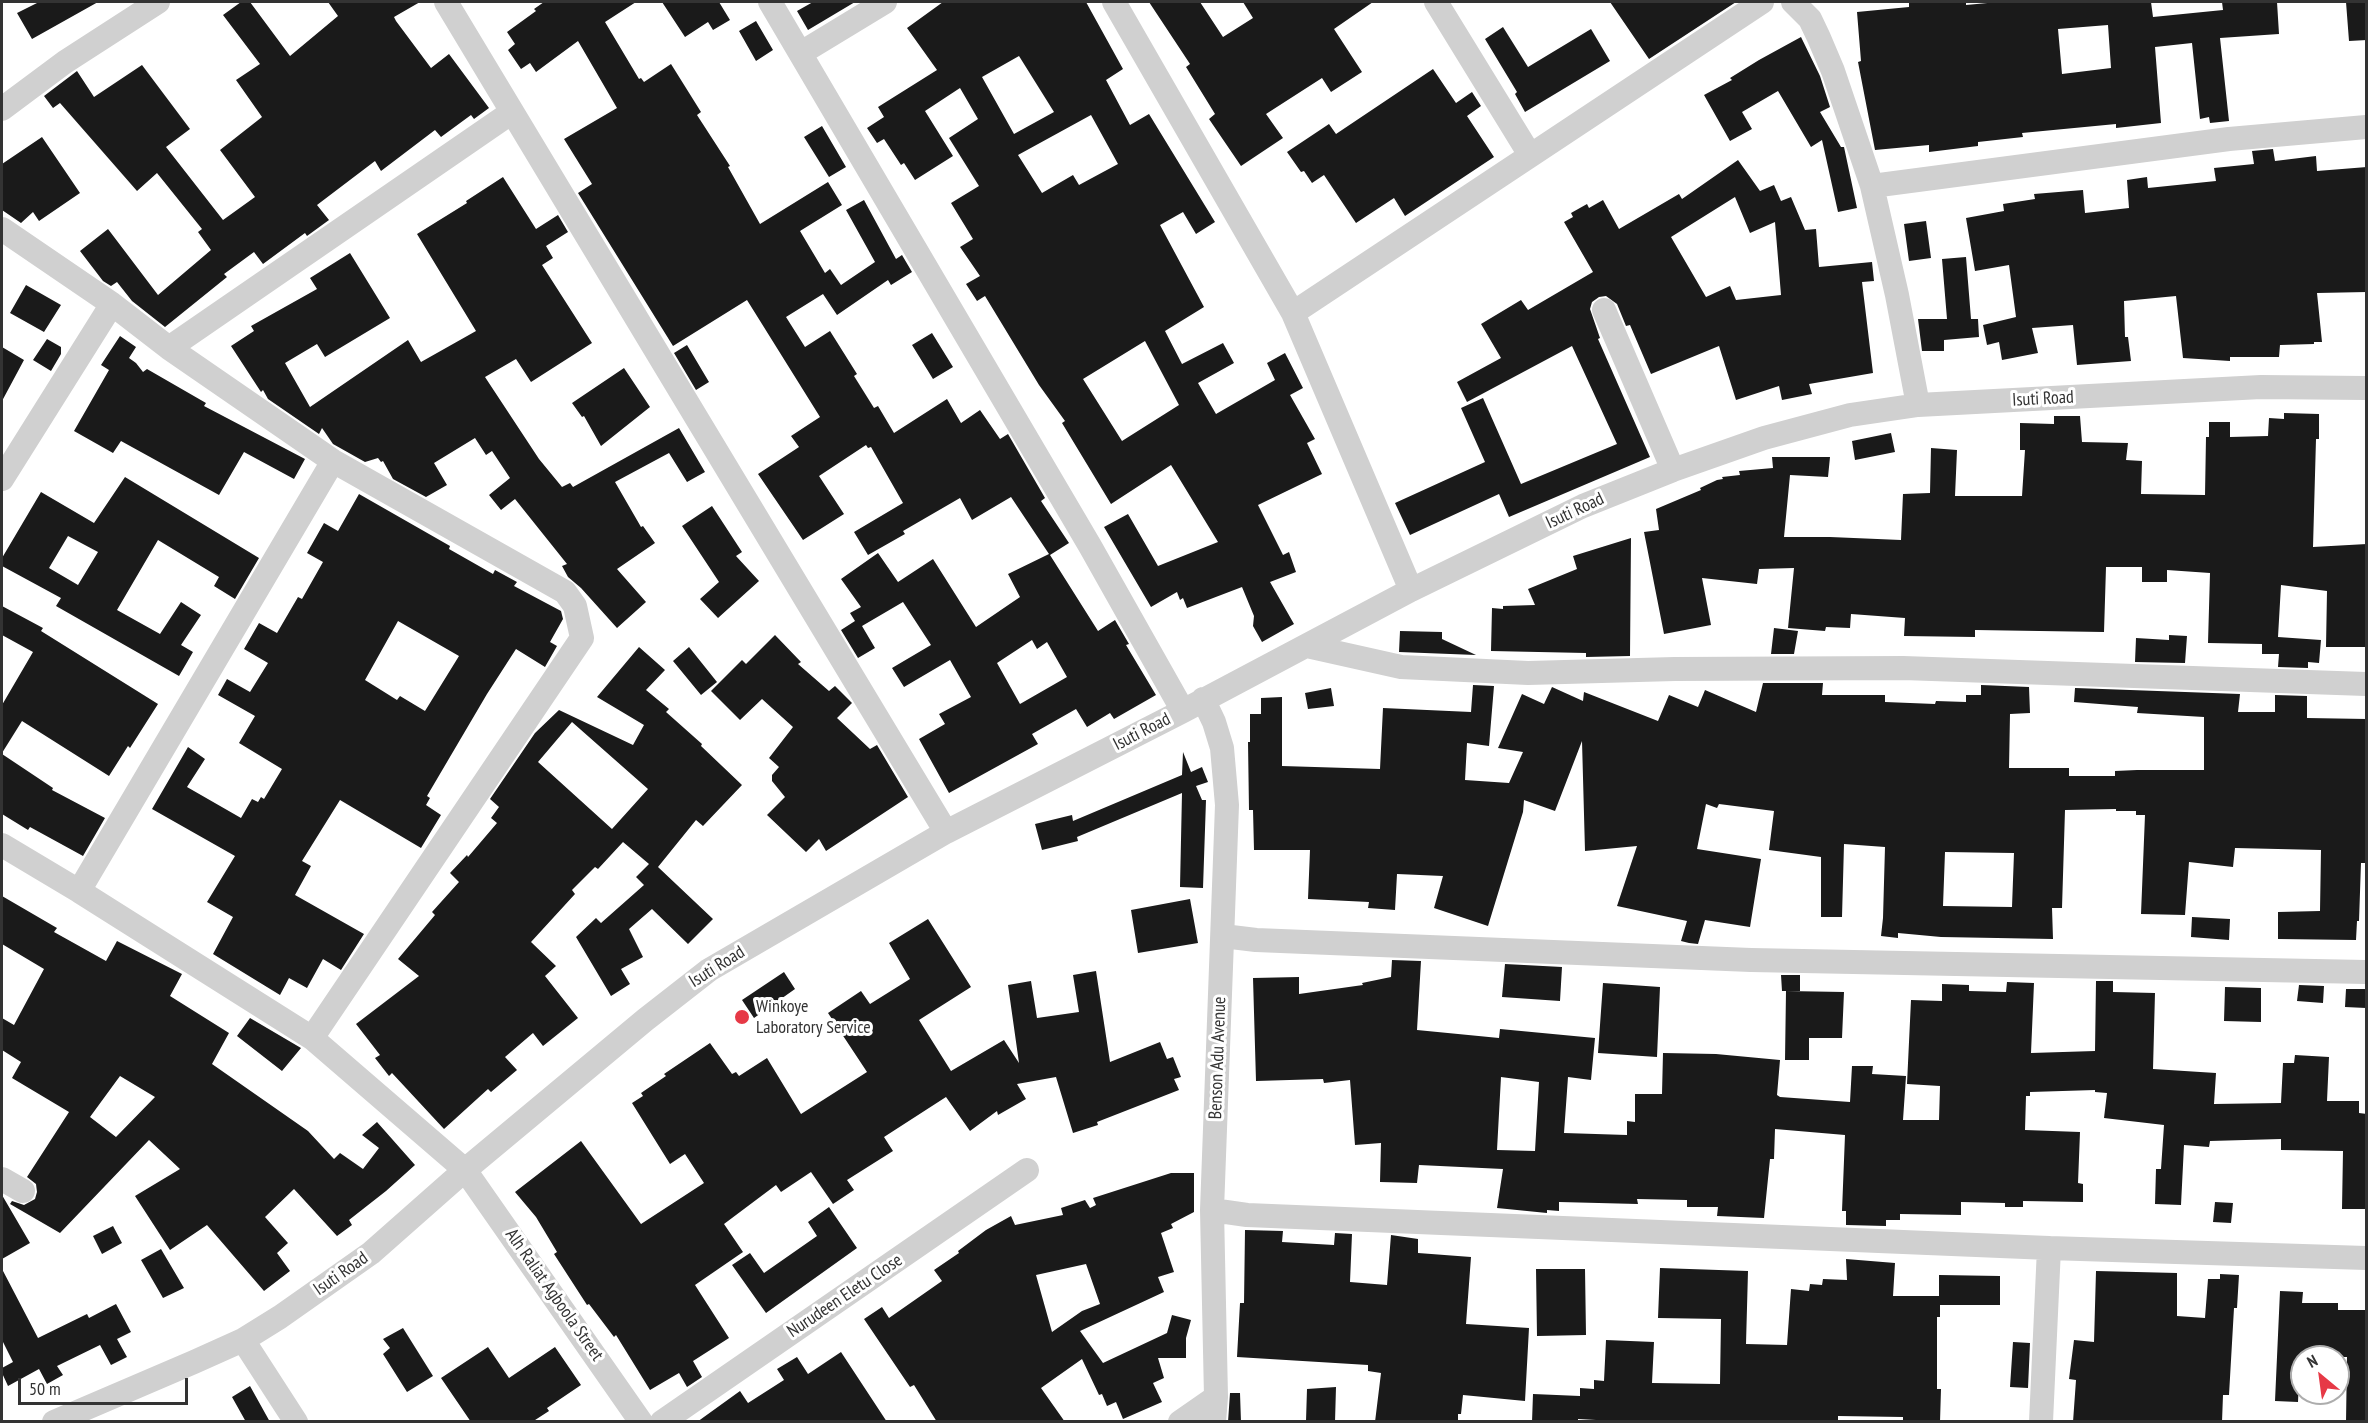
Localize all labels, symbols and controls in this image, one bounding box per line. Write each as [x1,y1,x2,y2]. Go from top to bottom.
street label: Isuti Road [2012,387,2074,411]
street label: Isuti Road [1543,488,1607,534]
street label: Isuti Road [1110,708,1174,756]
street label: Isuti Road [685,942,749,992]
place label: Winkoye Laboratory Service [756,996,871,1038]
street label: Benson Adu Avenue [1205,996,1231,1120]
marker: Winkoye Laboratory Service [733,1008,751,1026]
street label: Alh Raliat Agboola Street [500,1225,608,1365]
street label: Isuti Road [310,1248,372,1300]
street label: Nurudeen Eletu Close [783,1250,907,1342]
north arrow [2290,1345,2350,1405]
text: N [2304,1350,2321,1372]
scale bar [21,1366,190,1404]
text: 50 m [29,1377,61,1400]

